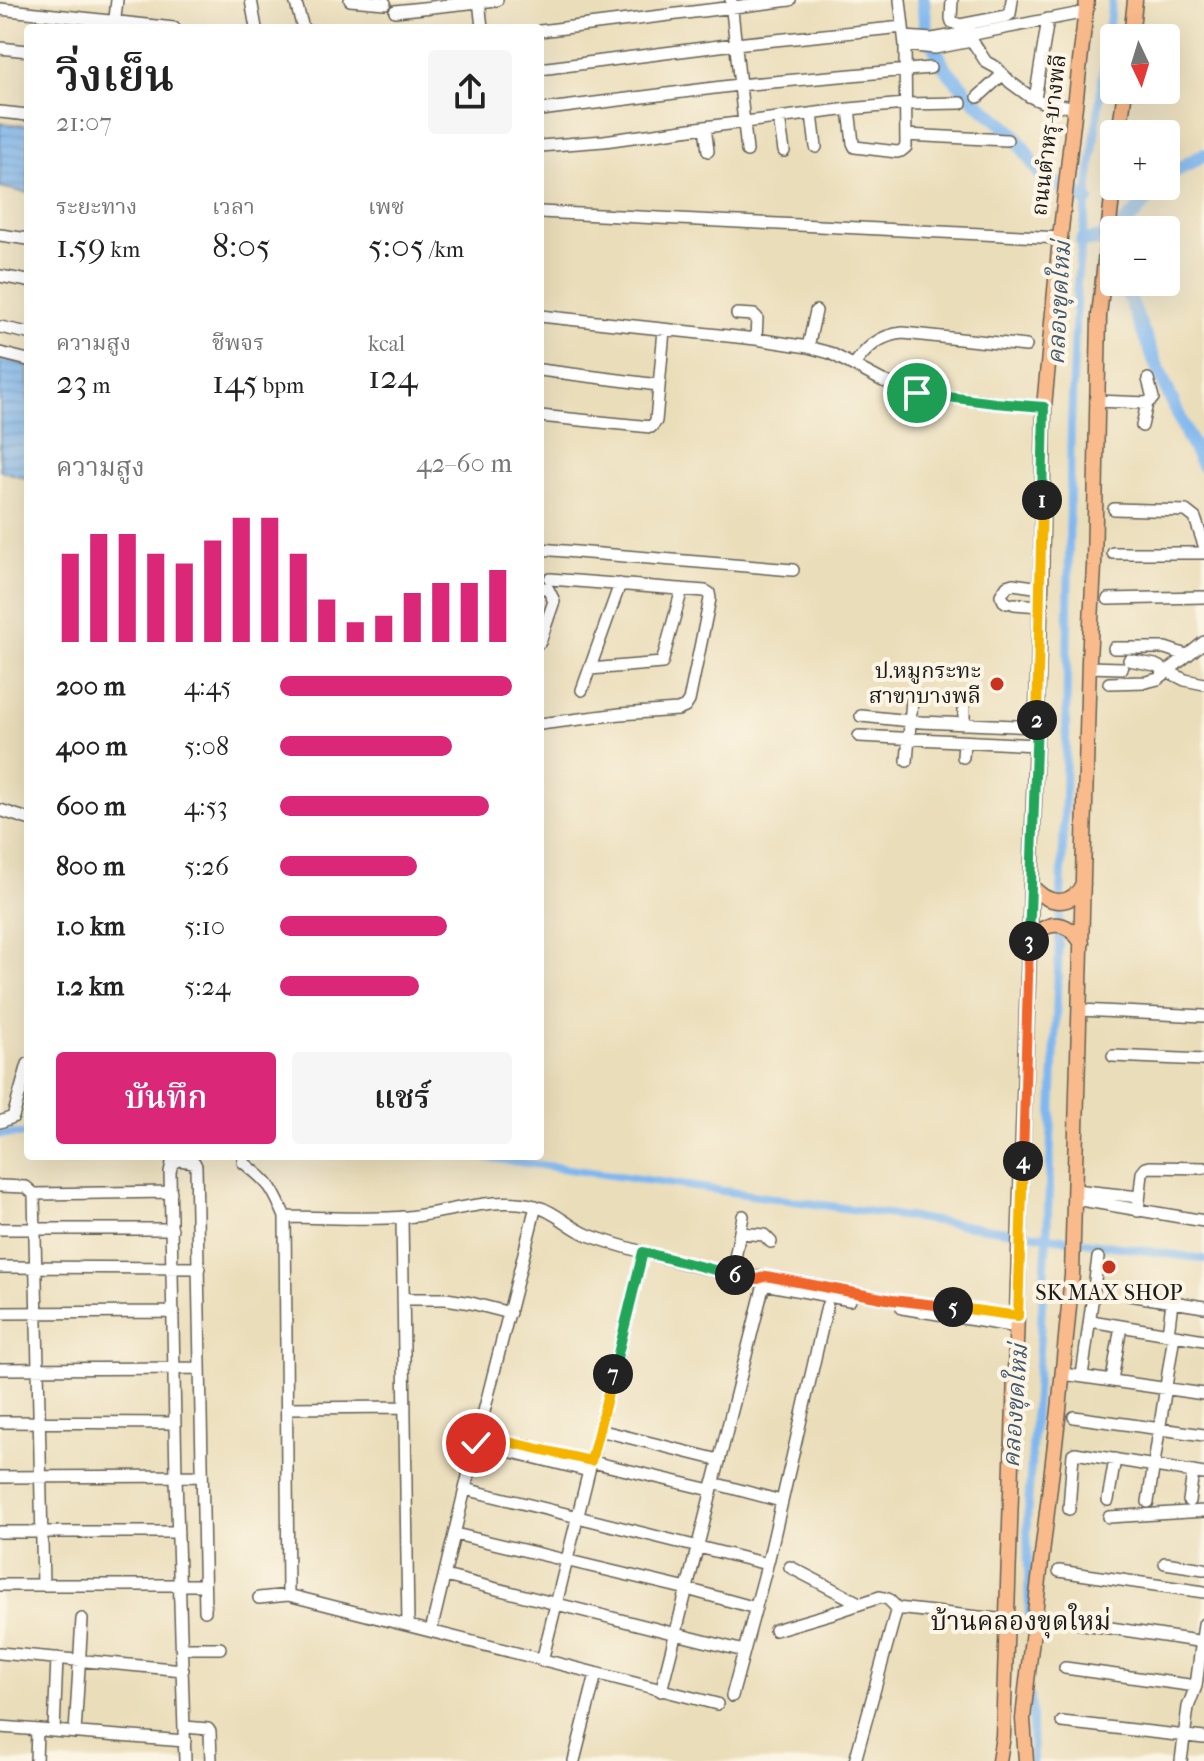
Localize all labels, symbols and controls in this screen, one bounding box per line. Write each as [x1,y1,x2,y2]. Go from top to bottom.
north arrow [1100,24,1180,104]
map controls [1100,24,1180,296]
button: share [428,50,512,134]
text: วิ่งเย็น [56,51,174,102]
street label: ถนนตำหรุ-บางพลี [1026,53,1073,217]
text: 21:07 [56,107,112,138]
button: + [1100,120,1180,200]
text: ระยะทาง [56,194,137,220]
text: เวลา [212,194,255,220]
text: เพซ [368,194,405,220]
button: − [1100,216,1180,296]
text: 1.59 [56,226,106,266]
text: 8:05 [212,226,271,266]
text: 5:05 [368,226,424,266]
text: km [106,237,140,263]
text: /km [424,237,464,263]
water label: คลองขุดใหม่ [1039,237,1078,366]
text: ความสูง [56,330,131,356]
text: ชีพจร [212,330,264,356]
text: kcal [368,331,405,357]
text: 124 [368,357,418,397]
pin [883,359,951,427]
text: 23 [56,362,87,402]
text: 145 [212,362,258,402]
icon: arrive [895,371,939,415]
text: m [87,373,110,399]
text: bpm [258,373,304,399]
text: 42–60 m [416,448,512,479]
text: ความสูง [56,452,145,483]
pin: 1 [1022,480,1062,520]
text: 1 [1038,487,1046,513]
place label: ป.หมูกระทะ สาขาบางพลี [869,658,981,709]
text: 200 m [56,671,125,702]
text: 4:45 [184,671,232,702]
marker: ป.หมูกระทะ สาขาบางพลี [988,675,1006,693]
pin: 2 [1017,700,1057,740]
text: 2 [1031,707,1043,733]
text: 400 m [56,731,127,762]
text: 5:08 [184,731,229,762]
text: 600 m [56,791,126,822]
text: 4:53 [184,791,228,822]
text: 800 m [56,851,125,882]
text: 5:26 [184,851,229,882]
text: 1.0 km [56,911,125,942]
text: 5:10 [184,911,225,942]
pin: 3 [1009,921,1049,961]
text: 3 [1024,928,1034,954]
text: 1.2 km [56,971,124,1002]
text: 5:24 [184,971,230,1002]
button: บันทึก [56,1052,276,1144]
button: แชร์ [292,1052,512,1144]
pin: 4 [1003,1141,1043,1181]
text: 4 [1017,1148,1030,1174]
pin: 6 [715,1255,755,1295]
marker: SK MAX SHOP [1100,1258,1118,1276]
text: 6 [729,1262,741,1288]
place label: SK MAX SHOP [1035,1280,1183,1306]
pin: 5 [933,1287,973,1327]
text: 5 [948,1294,958,1320]
water label: คลองขุดใหม่ [994,1340,1035,1469]
pin: 7 [593,1354,633,1394]
text: 7 [608,1361,618,1387]
pin [442,1409,510,1477]
icon: check [454,1421,498,1465]
district label: บ้านคลองขุดใหม่ [931,1603,1111,1639]

